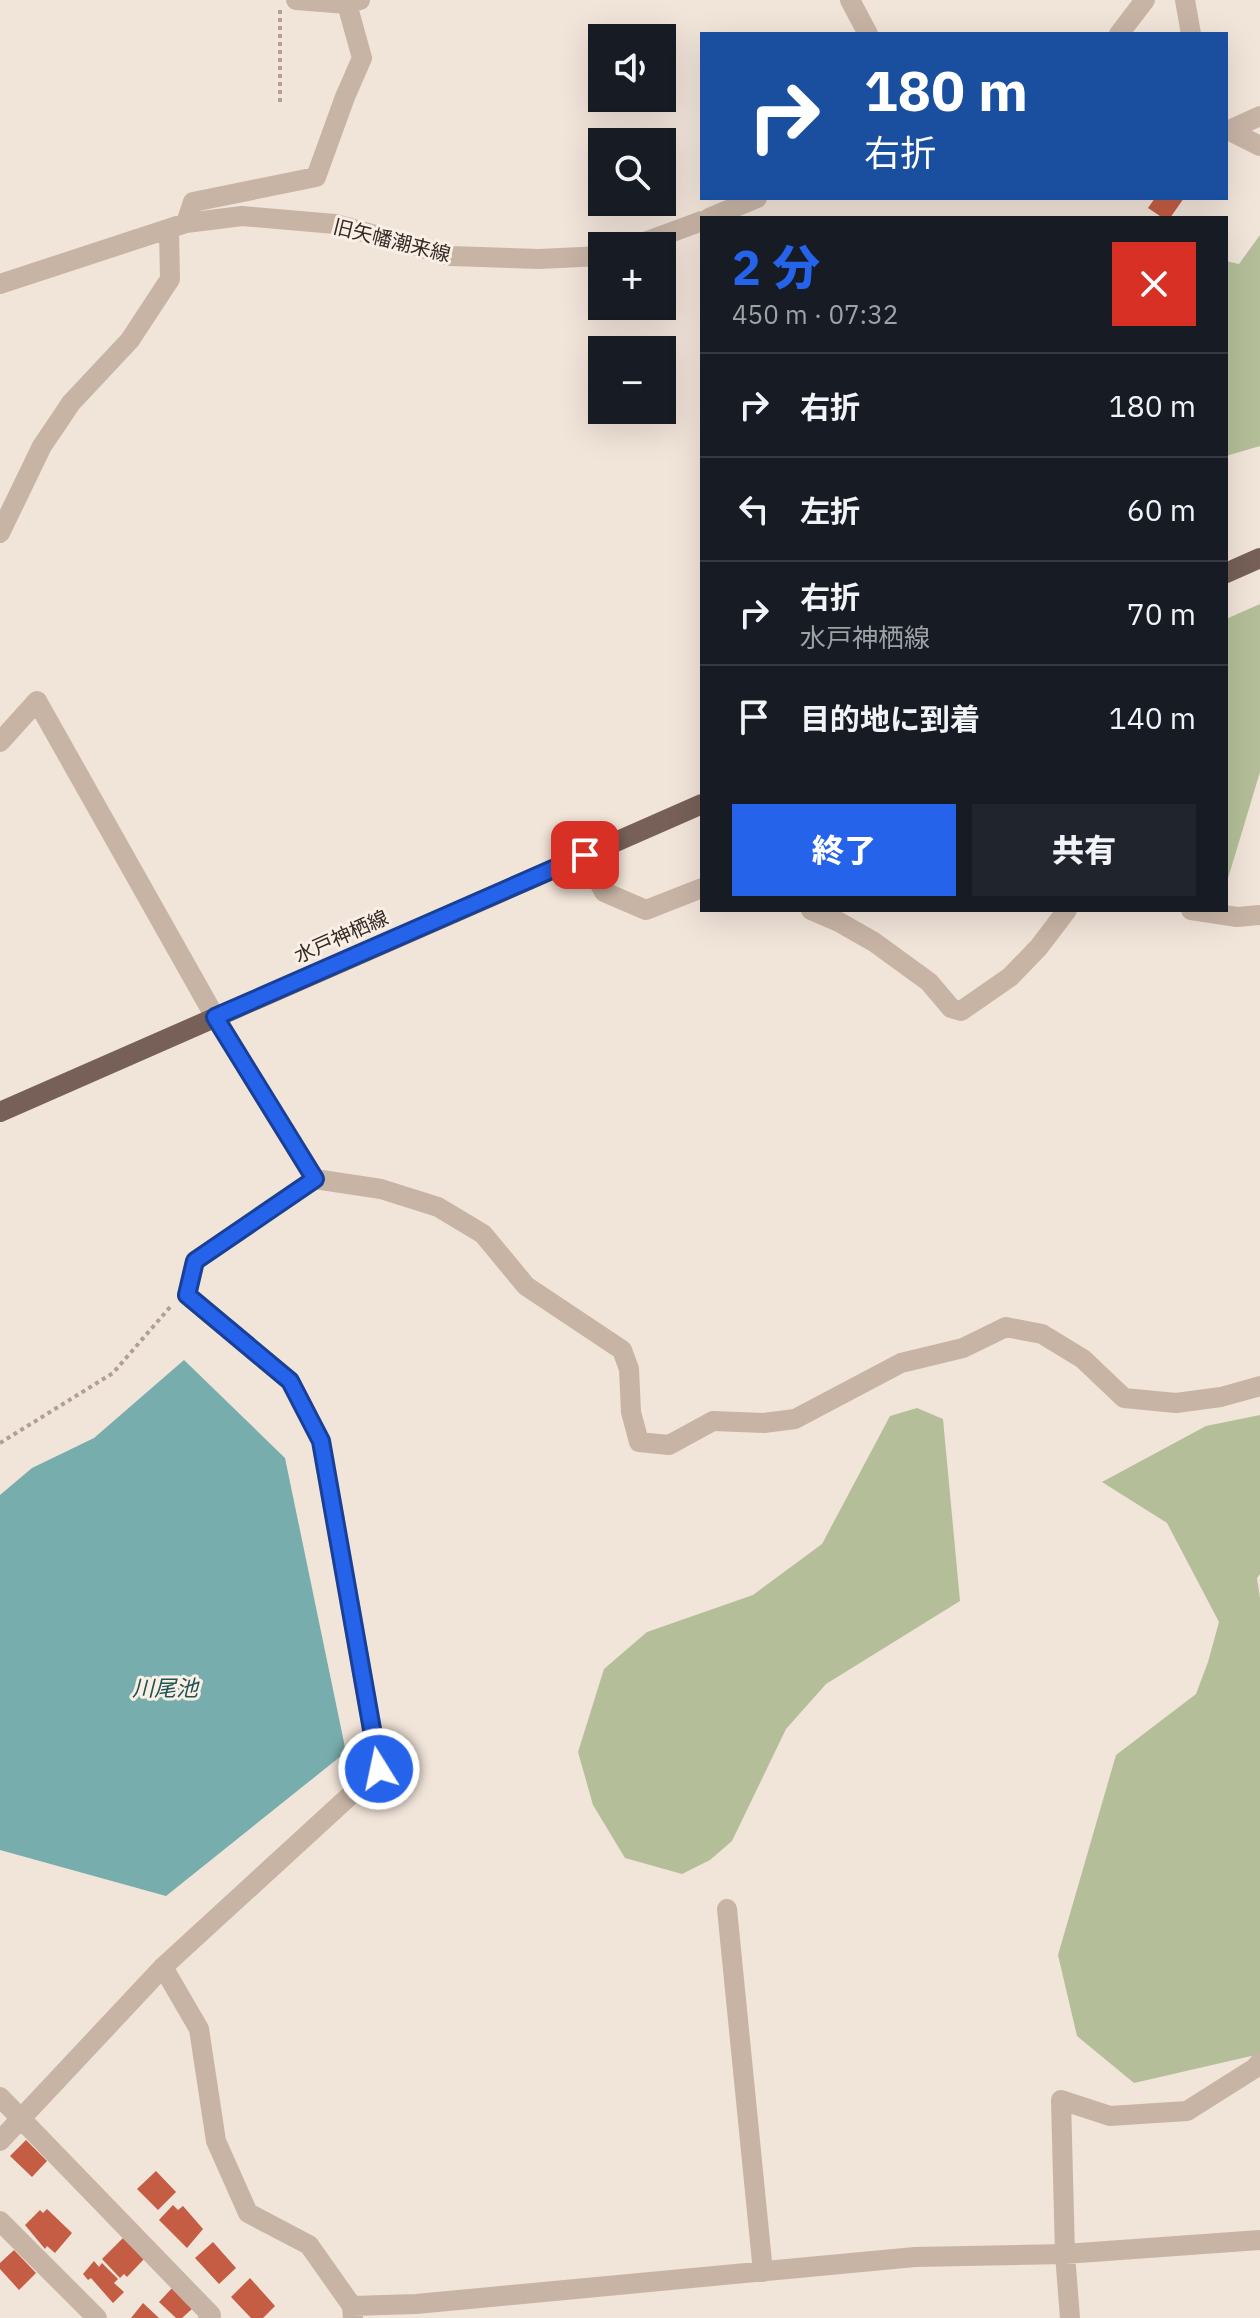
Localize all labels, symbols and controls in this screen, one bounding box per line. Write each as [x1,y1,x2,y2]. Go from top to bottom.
map controls [588,24,676,424]
button: sound [588,24,676,112]
text: 180 m [864,54,1028,126]
icon: right [732,64,836,168]
button: search [588,128,676,216]
text: 右折 [864,129,936,176]
street label: 旧矢幡潮来線 [331,212,453,268]
button: + [588,232,676,320]
text: 2 分 [732,236,820,298]
button: close [1112,242,1196,326]
text: 450 m · 07:32 [732,297,898,331]
button: − [588,336,676,424]
icon: right [732,383,776,427]
text: 180 m [1109,386,1196,425]
text: 右折 [800,387,860,426]
icon: left [732,487,776,531]
text: 60 m [1127,490,1196,529]
text: 左折 [800,491,860,530]
text: 右折 [800,577,860,616]
icon: right [732,591,776,635]
text: 70 m [1127,594,1196,633]
text: 水戸神栖線 [800,620,930,654]
icon: arrive [732,695,776,739]
text: 140 m [1109,698,1196,737]
text: 目的地に到着 [800,699,980,738]
button: 終了 [732,804,956,896]
button: 共有 [972,804,1196,896]
pin [551,821,619,889]
icon: arrive [563,833,607,877]
street label: 水戸神栖線 [290,903,392,969]
water label: 川尾池 [132,1673,200,1702]
position arrow [337,1727,421,1811]

